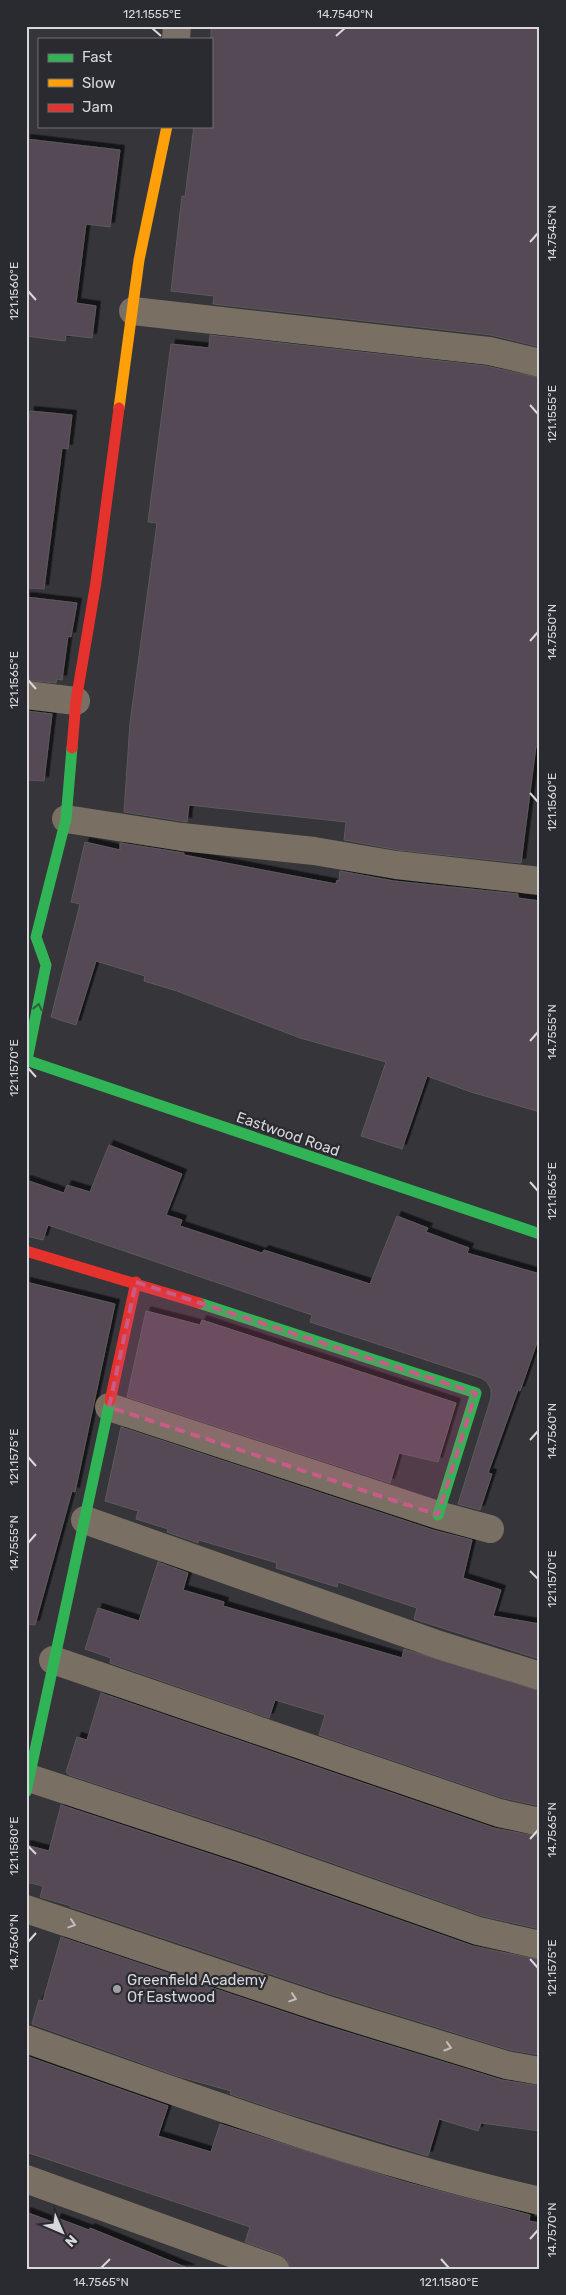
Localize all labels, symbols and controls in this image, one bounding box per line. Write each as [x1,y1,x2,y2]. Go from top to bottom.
text: 121.1555°E [123,7,181,21]
text: 14.7540°N [317,7,373,21]
legend [38,38,212,128]
text: Fast [82,48,112,66]
text: Slow [82,74,115,92]
text: Jam [82,98,113,116]
text: 14.7545°N [545,205,559,261]
text: 121.1560°E [7,262,21,320]
text: 121.1555°E [545,385,559,443]
text: 14.7550°N [545,604,559,660]
text: 121.1565°E [7,651,21,709]
text: 121.1560°E [545,773,559,831]
one-way arrow [32,1003,42,1012]
text: 14.7555°N [545,1004,559,1060]
text: 121.1570°E [7,1039,21,1097]
street label: Eastwood Road [234,1108,342,1160]
text: 121.1565°E [545,1162,559,1220]
text: 14.7560°N [545,1403,559,1459]
text: 121.1575°E [7,1428,21,1486]
text: 14.7555°N [7,1515,21,1571]
text: 121.1570°E [545,1550,559,1608]
text: 14.7565°N [545,1802,559,1858]
text: 121.1580°E [7,1817,21,1875]
text: 14.7560°N [7,1914,21,1970]
one-way arrow [68,1919,76,1929]
text: 121.1575°E [545,1939,559,1997]
place label: Greenfield Academy Of Eastwood [127,1971,266,2006]
marker: Greenfield Academy Of Eastwood [111,1983,123,1995]
one-way arrow [288,1992,297,2002]
one-way arrow [443,2041,452,2051]
text: 14.7570°N [545,2202,559,2258]
north arrow [38,2208,88,2258]
text: N [61,2231,80,2250]
text: 14.7565°N [73,2275,129,2289]
text: 121.1580°E [420,2275,478,2289]

